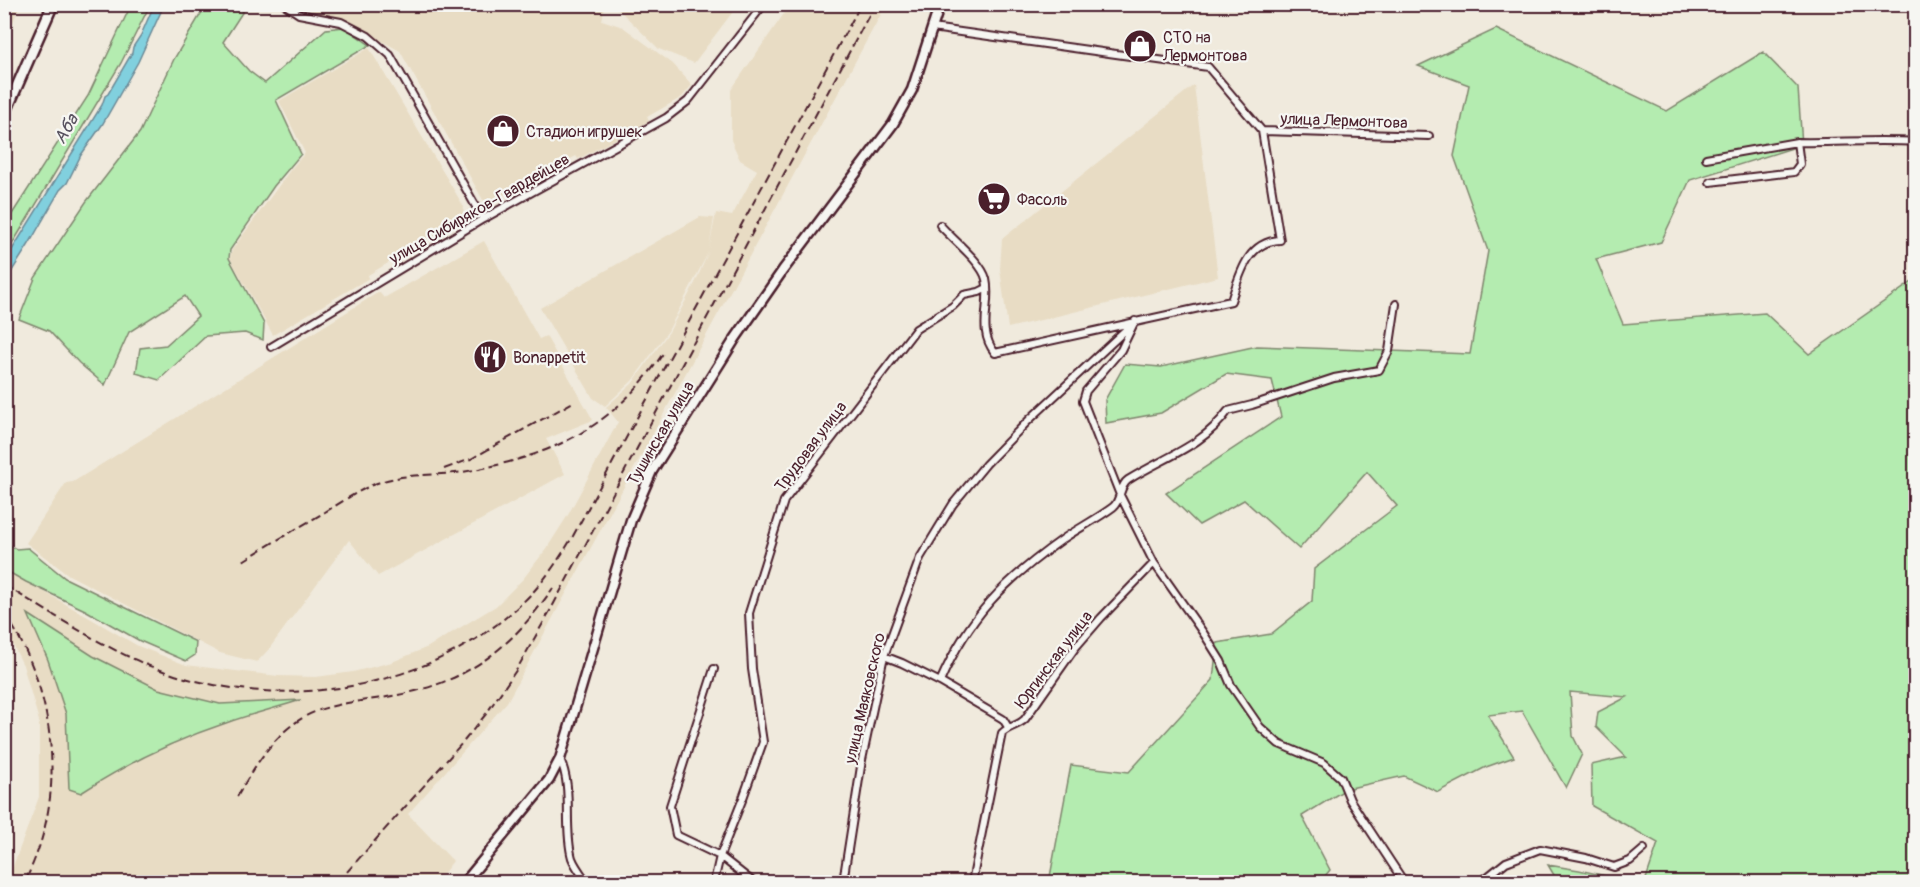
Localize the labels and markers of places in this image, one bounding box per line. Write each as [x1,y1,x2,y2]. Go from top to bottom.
shop icon: СТО на Лермонтова [1122,28,1158,64]
place label: СТО на Лермонтова [1162,28,1247,66]
shop icon: Стадион игрушек [485,113,521,149]
place label: Стадион игрушек [526,122,643,142]
supermarket icon: Фасоль [976,181,1012,217]
place label: Фасоль [1017,190,1068,210]
restaurant icon: Bonappetit [472,339,508,375]
place label: Bonappetit [513,348,586,368]

